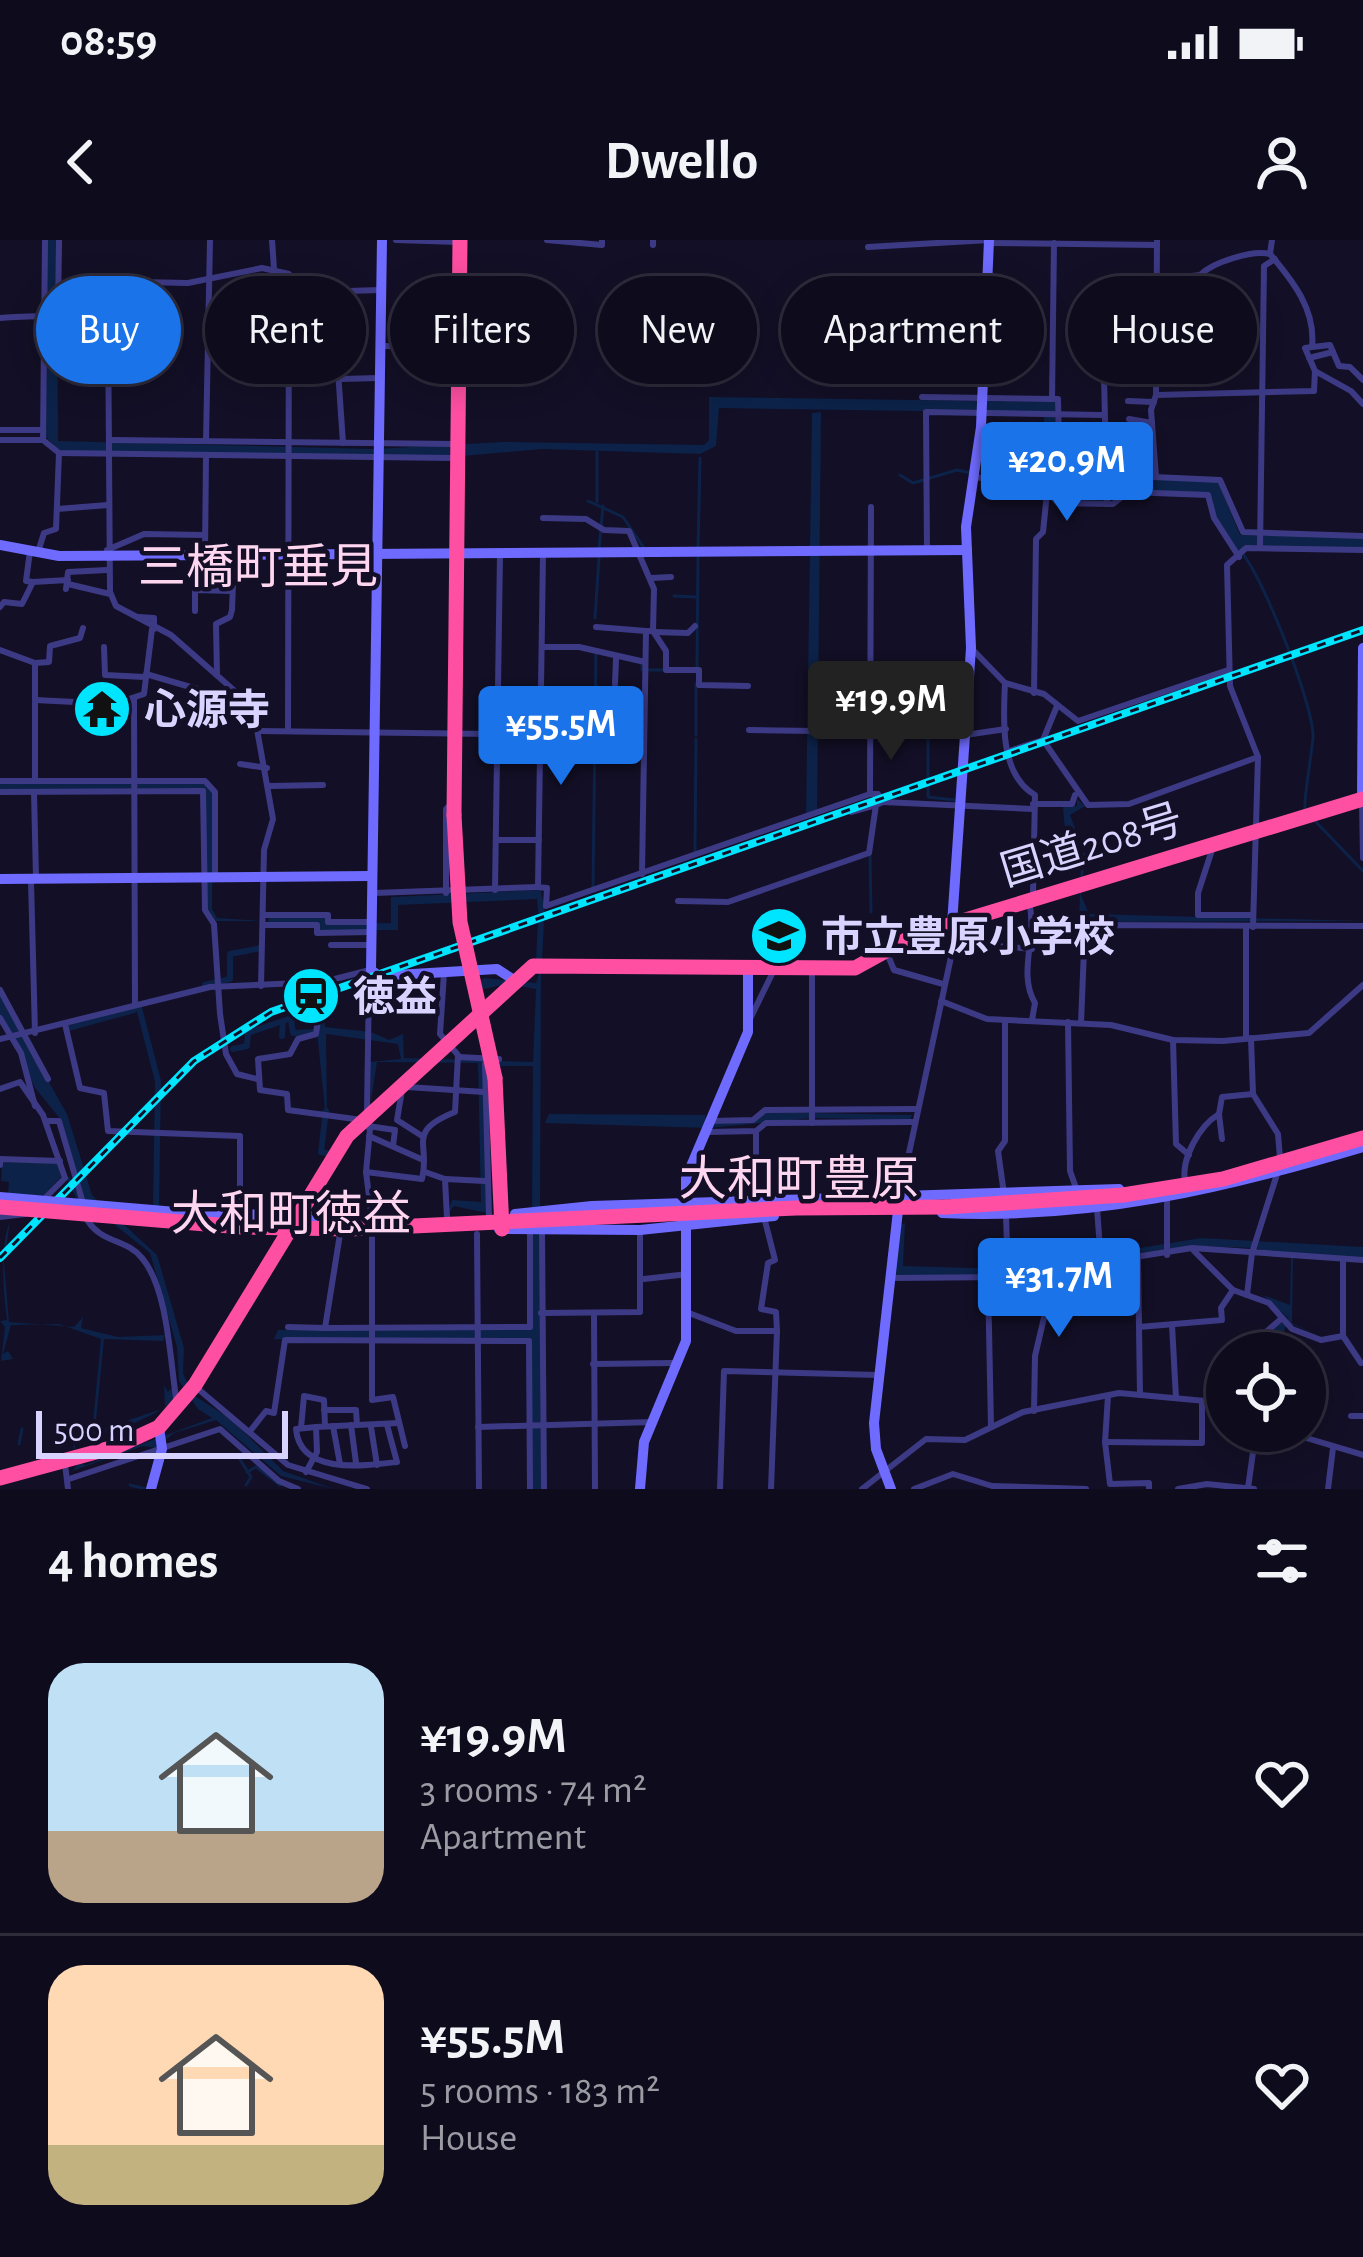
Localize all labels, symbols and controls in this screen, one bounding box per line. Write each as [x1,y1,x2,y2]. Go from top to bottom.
text: 08:59 [60,19,157,64]
icon: back [48,129,114,195]
icon: person [1249,129,1315,195]
text: Dwello [605,135,758,189]
chip: Buy [36,276,181,384]
chip: Rent [205,276,366,384]
chip: Filters [390,276,574,384]
chip: New [598,276,757,384]
chip: Apartment [781,276,1044,384]
chip: House [1068,276,1257,384]
pin: ¥20.9M [969,422,1165,524]
text: ¥20.9M [1008,441,1126,480]
district label: 三橋町垂見 [138,542,378,593]
pin: ¥19.9M [793,661,989,763]
temple icon: 心源寺 [71,678,133,740]
text: ¥19.9M [835,680,947,719]
pin: ¥55.5M [463,686,659,788]
place label: 心源寺 [144,688,270,732]
text: ¥55.5M [505,705,617,744]
street label: 国道208号 [995,797,1187,893]
school or university icon: 市立豊原小学校 [748,905,810,967]
place label: 市立豊原小学校 [821,915,1115,959]
station icon: 徳益 [280,965,342,1027]
place label: 徳益 [353,975,437,1019]
district label: 大和町豊原 [679,1154,919,1205]
district label: 大和町徳益 [171,1189,411,1240]
pin: ¥31.7M [961,1238,1157,1340]
text: ¥31.7M [1005,1257,1113,1296]
map controls [1206,1332,1326,1452]
button: locate [1206,1332,1326,1452]
scale bar [36,1405,288,1458]
text: 500 m [54,1415,135,1448]
icon: filters [1249,1528,1315,1594]
text: 4 homes [48,1536,218,1587]
icon: home [144,1711,288,1855]
text: ¥19.9M [420,1711,567,1762]
icon: heart [1249,1750,1315,1816]
text: 3 rooms · 74 m² [420,1771,647,1810]
text: Apartment [420,1818,586,1857]
text: ¥55.5M [420,2012,565,2063]
icon: home [144,2013,288,2157]
icon: heart [1249,2052,1315,2118]
text: 5 rooms · 183 m² [420,2072,660,2111]
text: House [420,2119,517,2158]

